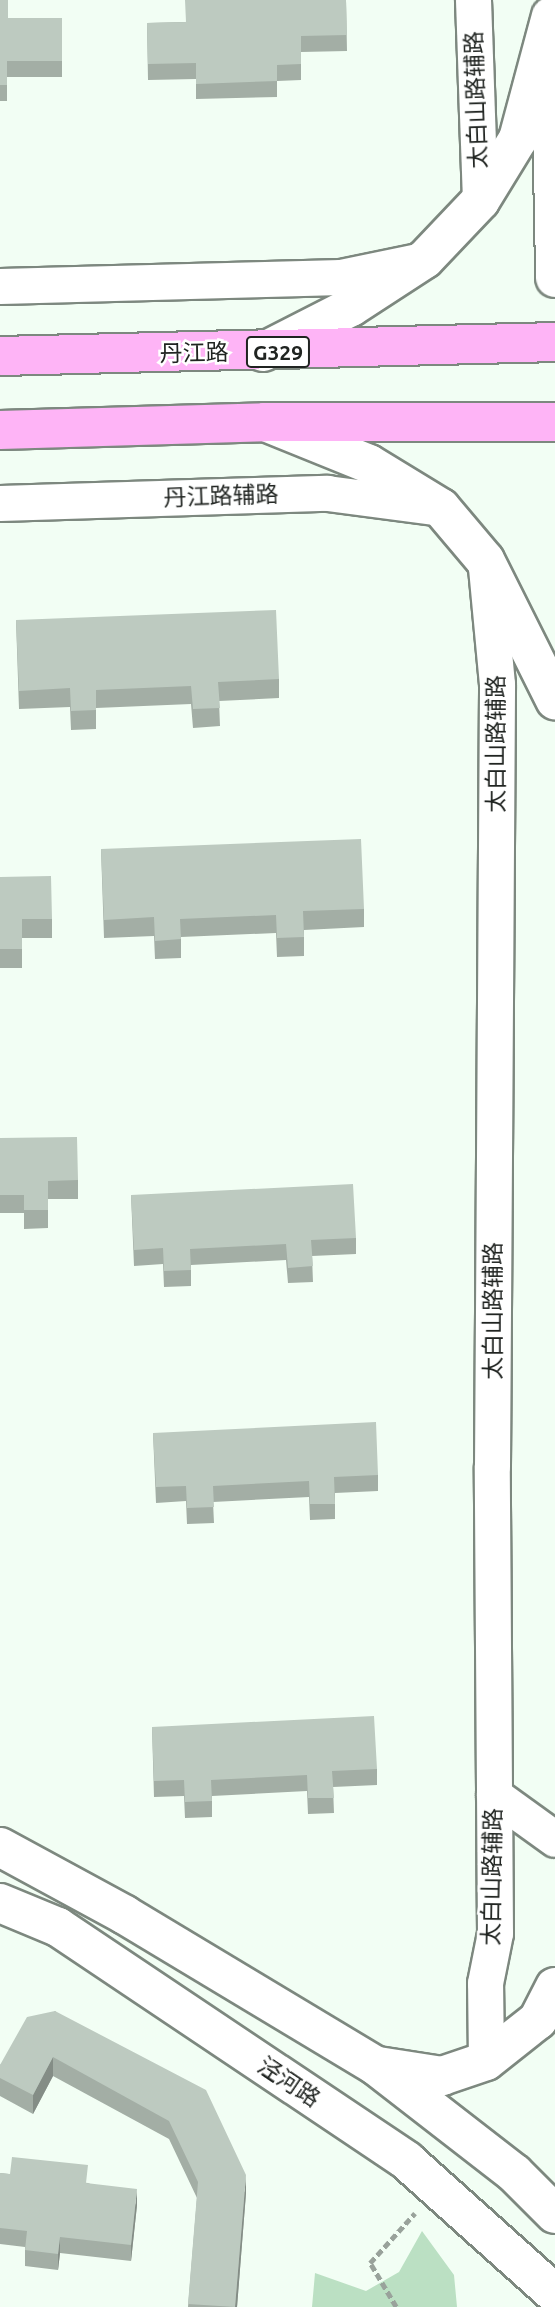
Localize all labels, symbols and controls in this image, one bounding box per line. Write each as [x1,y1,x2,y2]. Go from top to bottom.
street label: 太白山路辅路 [460,31,492,169]
road number: G329 [245,334,311,370]
street label: 丹江路 [159,339,229,367]
street label: 丹江路辅路 [163,480,279,512]
street label: 太白山路辅路 [482,675,510,813]
street label: 太白山路辅路 [479,1242,507,1380]
street label: 太白山路辅路 [477,1808,507,1946]
street label: 泾河路 [253,2051,325,2113]

